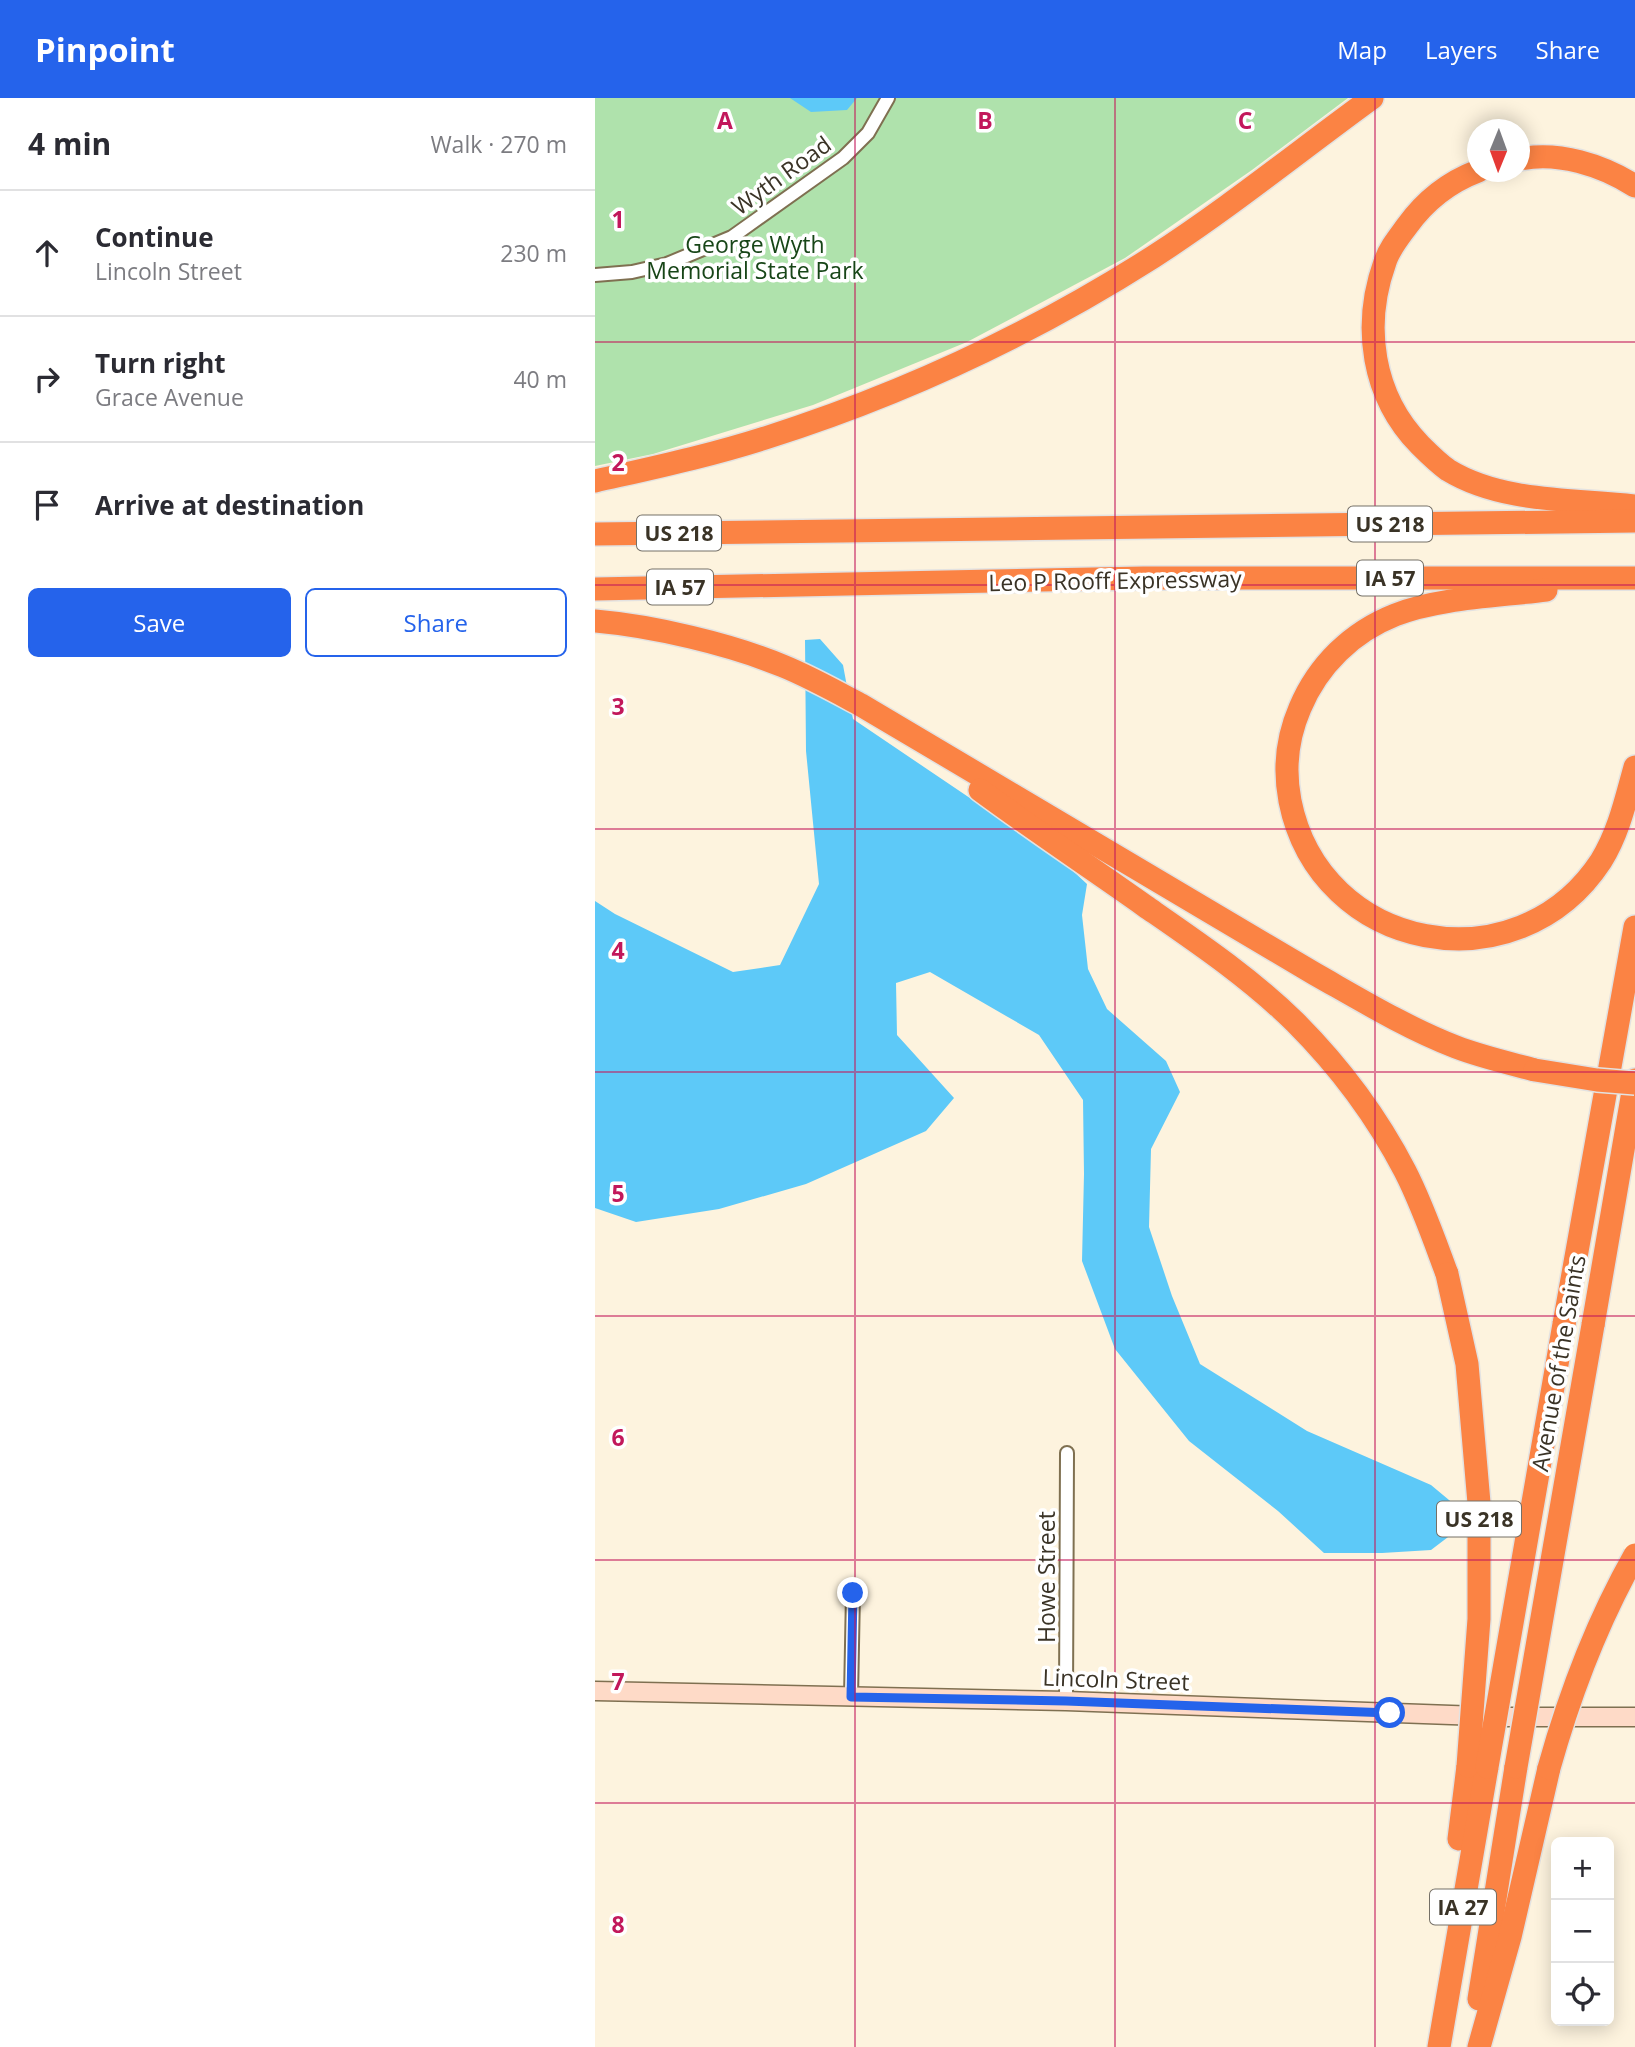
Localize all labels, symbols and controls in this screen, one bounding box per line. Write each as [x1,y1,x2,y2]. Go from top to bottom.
text: Pinpoint [35,27,175,72]
text: Map [1337,33,1387,66]
text: Layers [1425,33,1498,66]
text: Share [1536,33,1600,66]
text: A [717,104,733,136]
text: B [977,104,993,136]
text: C [1238,104,1252,136]
north arrow [1467,119,1530,182]
text: 4 min [28,123,111,164]
text: Walk · 270 m [430,128,567,160]
street label: Wyth Road [725,128,837,222]
text: 1 [611,203,625,235]
text: Continue [95,219,214,255]
park label: George Wyth Memorial State Park [646,228,864,286]
icon: ahead [28,234,66,272]
text: 230 m [500,237,567,269]
text: Lincoln Street [95,255,242,287]
text: Turn right [95,345,226,381]
icon: right [28,360,66,398]
text: 40 m [513,363,567,395]
text: Grace Avenue [95,381,244,413]
text: 2 [611,446,625,478]
icon: arrive [28,486,66,524]
text: Arrive at destination [95,487,364,523]
road number: US 218 [1348,506,1432,542]
road number: US 218 [637,516,721,550]
road number: IA 57 [1357,560,1423,596]
street label: Leo P Rooff Expressway [988,562,1242,598]
road number: IA 57 [647,570,713,604]
button: Save [28,588,291,657]
button: Share [305,588,567,657]
text: 3 [611,690,625,722]
text: 4 [611,934,625,966]
text: 5 [611,1177,625,1209]
street label: Avenue of the Saints [1523,1252,1593,1474]
text: 6 [611,1421,625,1453]
road number: US 218 [1437,1502,1521,1536]
street label: Howe Street [1030,1511,1062,1643]
route end [837,1577,868,1608]
street label: Lincoln Street [1042,1660,1190,1698]
text: 7 [611,1665,625,1697]
route start [1374,1697,1405,1728]
map controls [1551,1837,1614,2026]
button: + [1551,1837,1614,1900]
road number: IA 27 [1430,1890,1496,1924]
button: − [1551,1900,1614,1963]
text: 8 [611,1908,625,1940]
button: locate [1551,1963,1614,2026]

